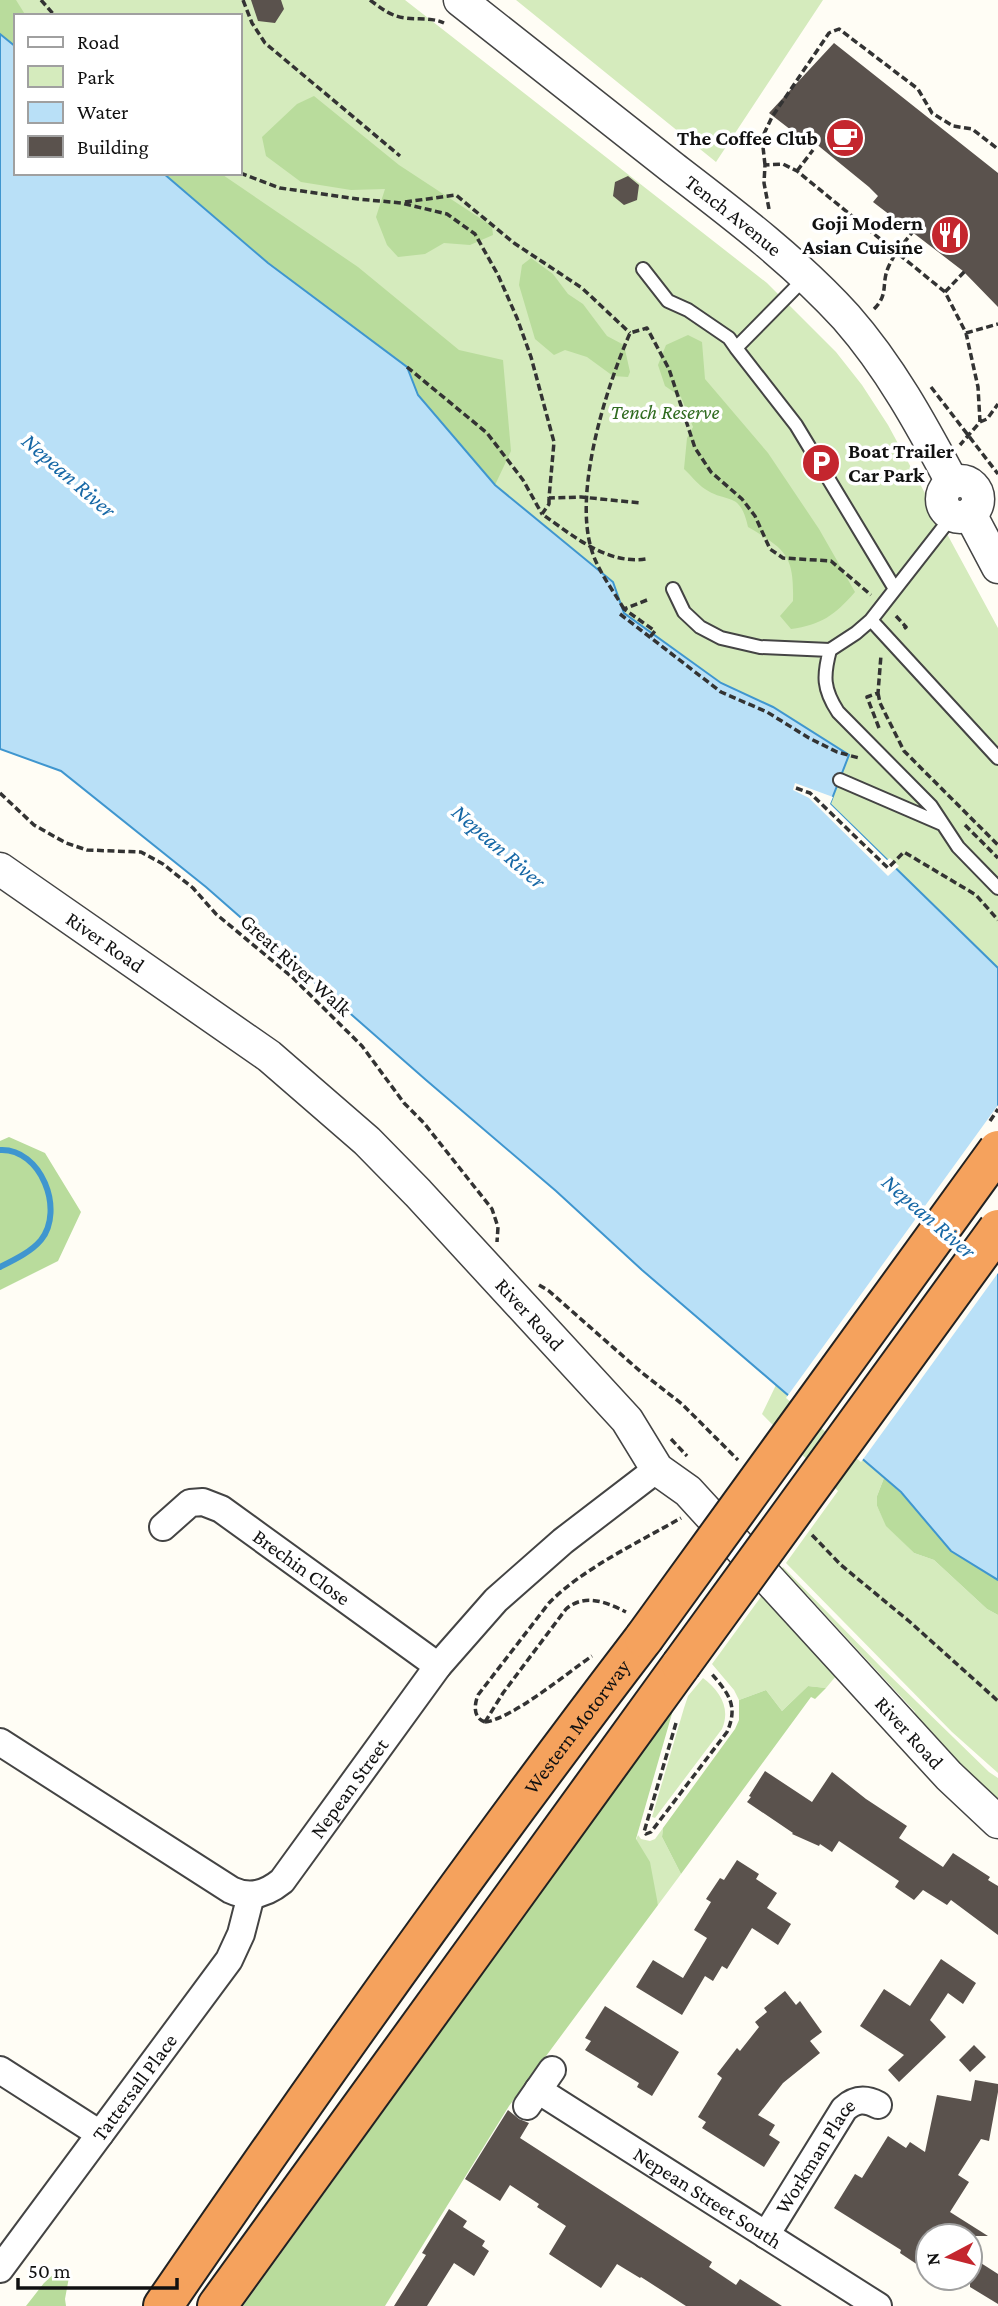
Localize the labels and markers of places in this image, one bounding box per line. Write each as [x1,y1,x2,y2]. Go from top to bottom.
cafe icon: The Coffee Club [824,117,866,159]
place label: The Coffee Club [677,126,818,150]
place label: Goji Modern Asian Cuisine [801,211,923,259]
restaurant icon: Goji Modern Asian Cuisine [929,214,971,256]
place label: Boat Trailer Car Park [848,439,955,487]
parking icon: Boat Trailer Car Park [800,442,842,484]

